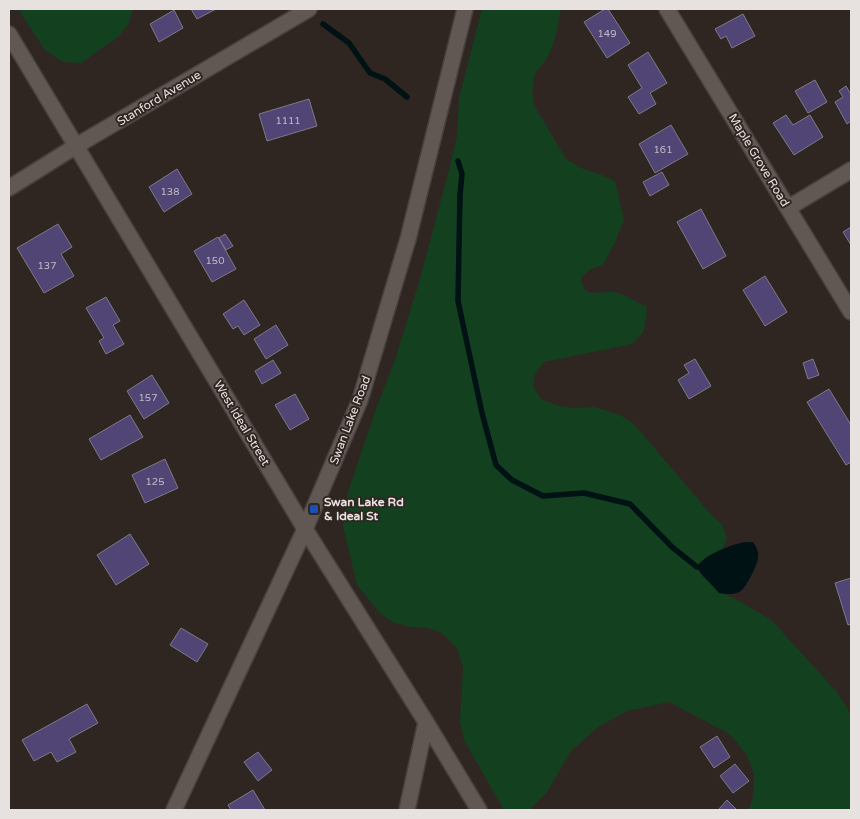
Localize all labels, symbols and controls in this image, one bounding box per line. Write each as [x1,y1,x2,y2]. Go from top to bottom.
house number: 149 [598,28,616,40]
street label: Stanford Avenue [115,67,204,129]
street label: Maple Grove Road [726,111,792,209]
house number: 1111 [275,115,301,127]
house number: 161 [654,144,672,156]
house number: 138 [161,186,179,198]
house number: 150 [206,255,224,267]
house number: 137 [38,260,56,272]
street label: Swan Lake Road [327,374,373,466]
street label: West Ideal Street [211,378,273,468]
house number: 157 [139,392,157,404]
house number: 125 [146,476,164,488]
place label: Swan Lake Rd & Ideal St [324,495,404,523]
marker: Swan Lake Rd & Ideal St [308,503,320,515]

